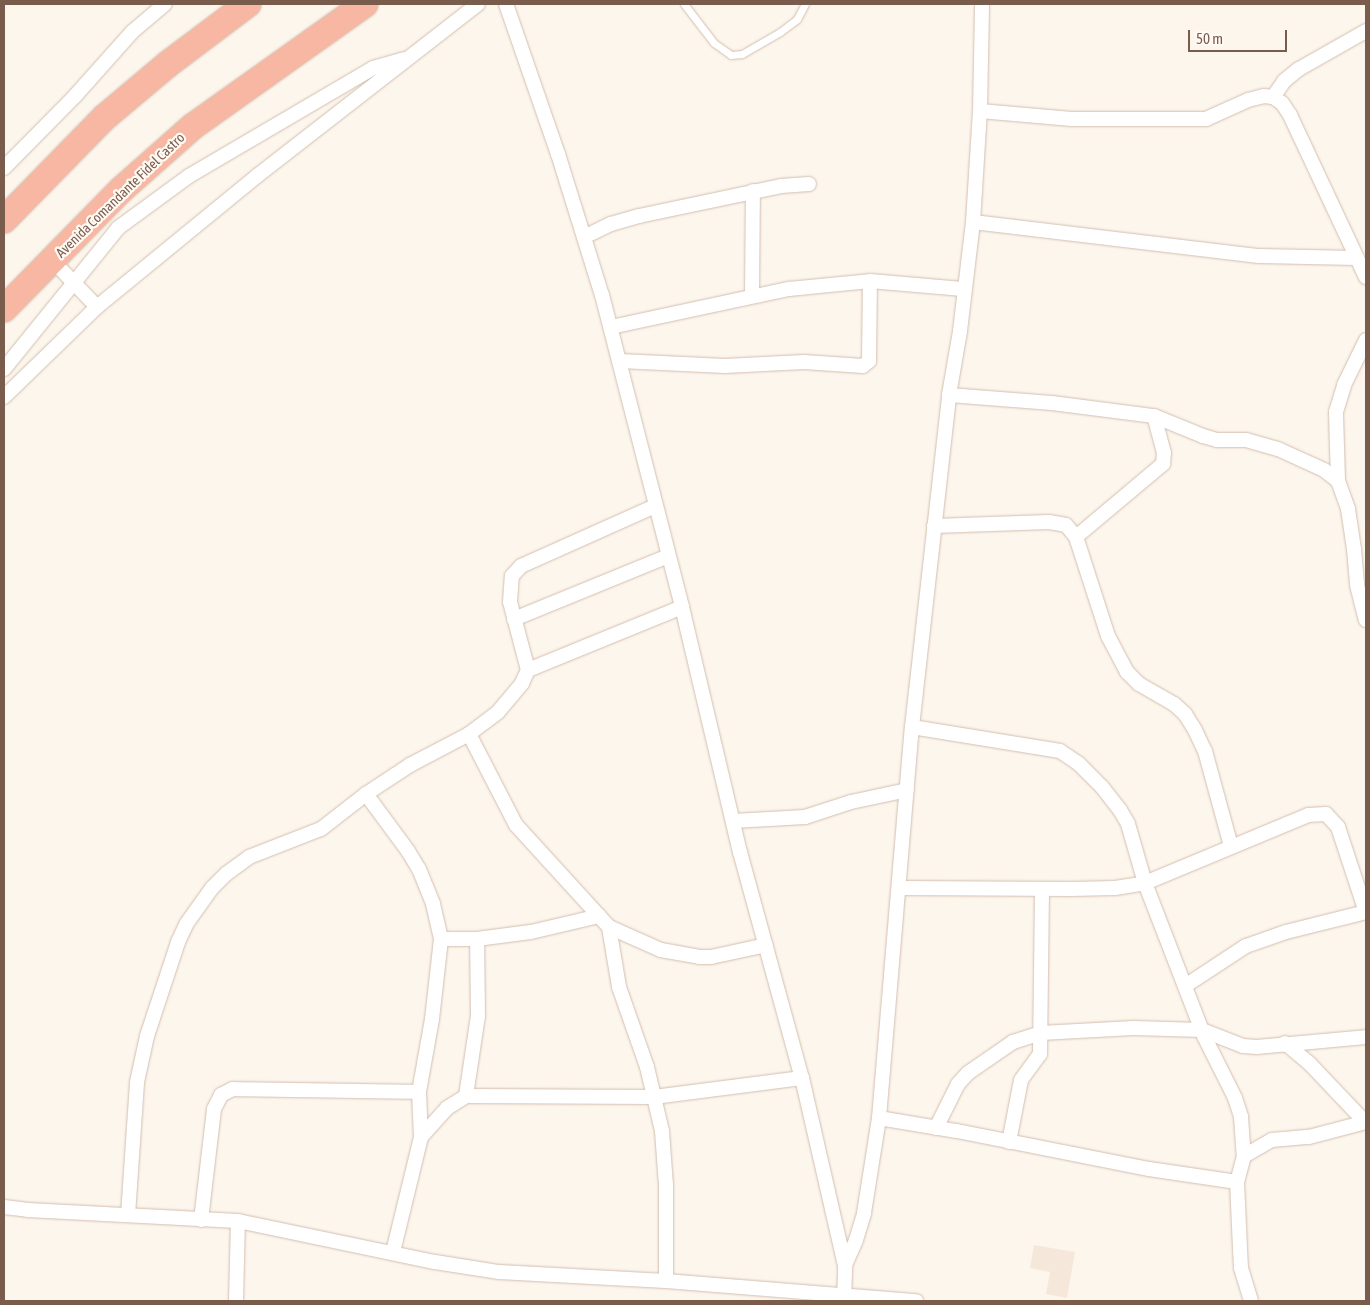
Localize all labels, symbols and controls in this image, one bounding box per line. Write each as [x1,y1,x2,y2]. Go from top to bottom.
scale bar [1190,20,1289,52]
text: 50 m [1196,30,1223,47]
street label: Avenida Comandante Fidel Castro [52,129,188,261]

